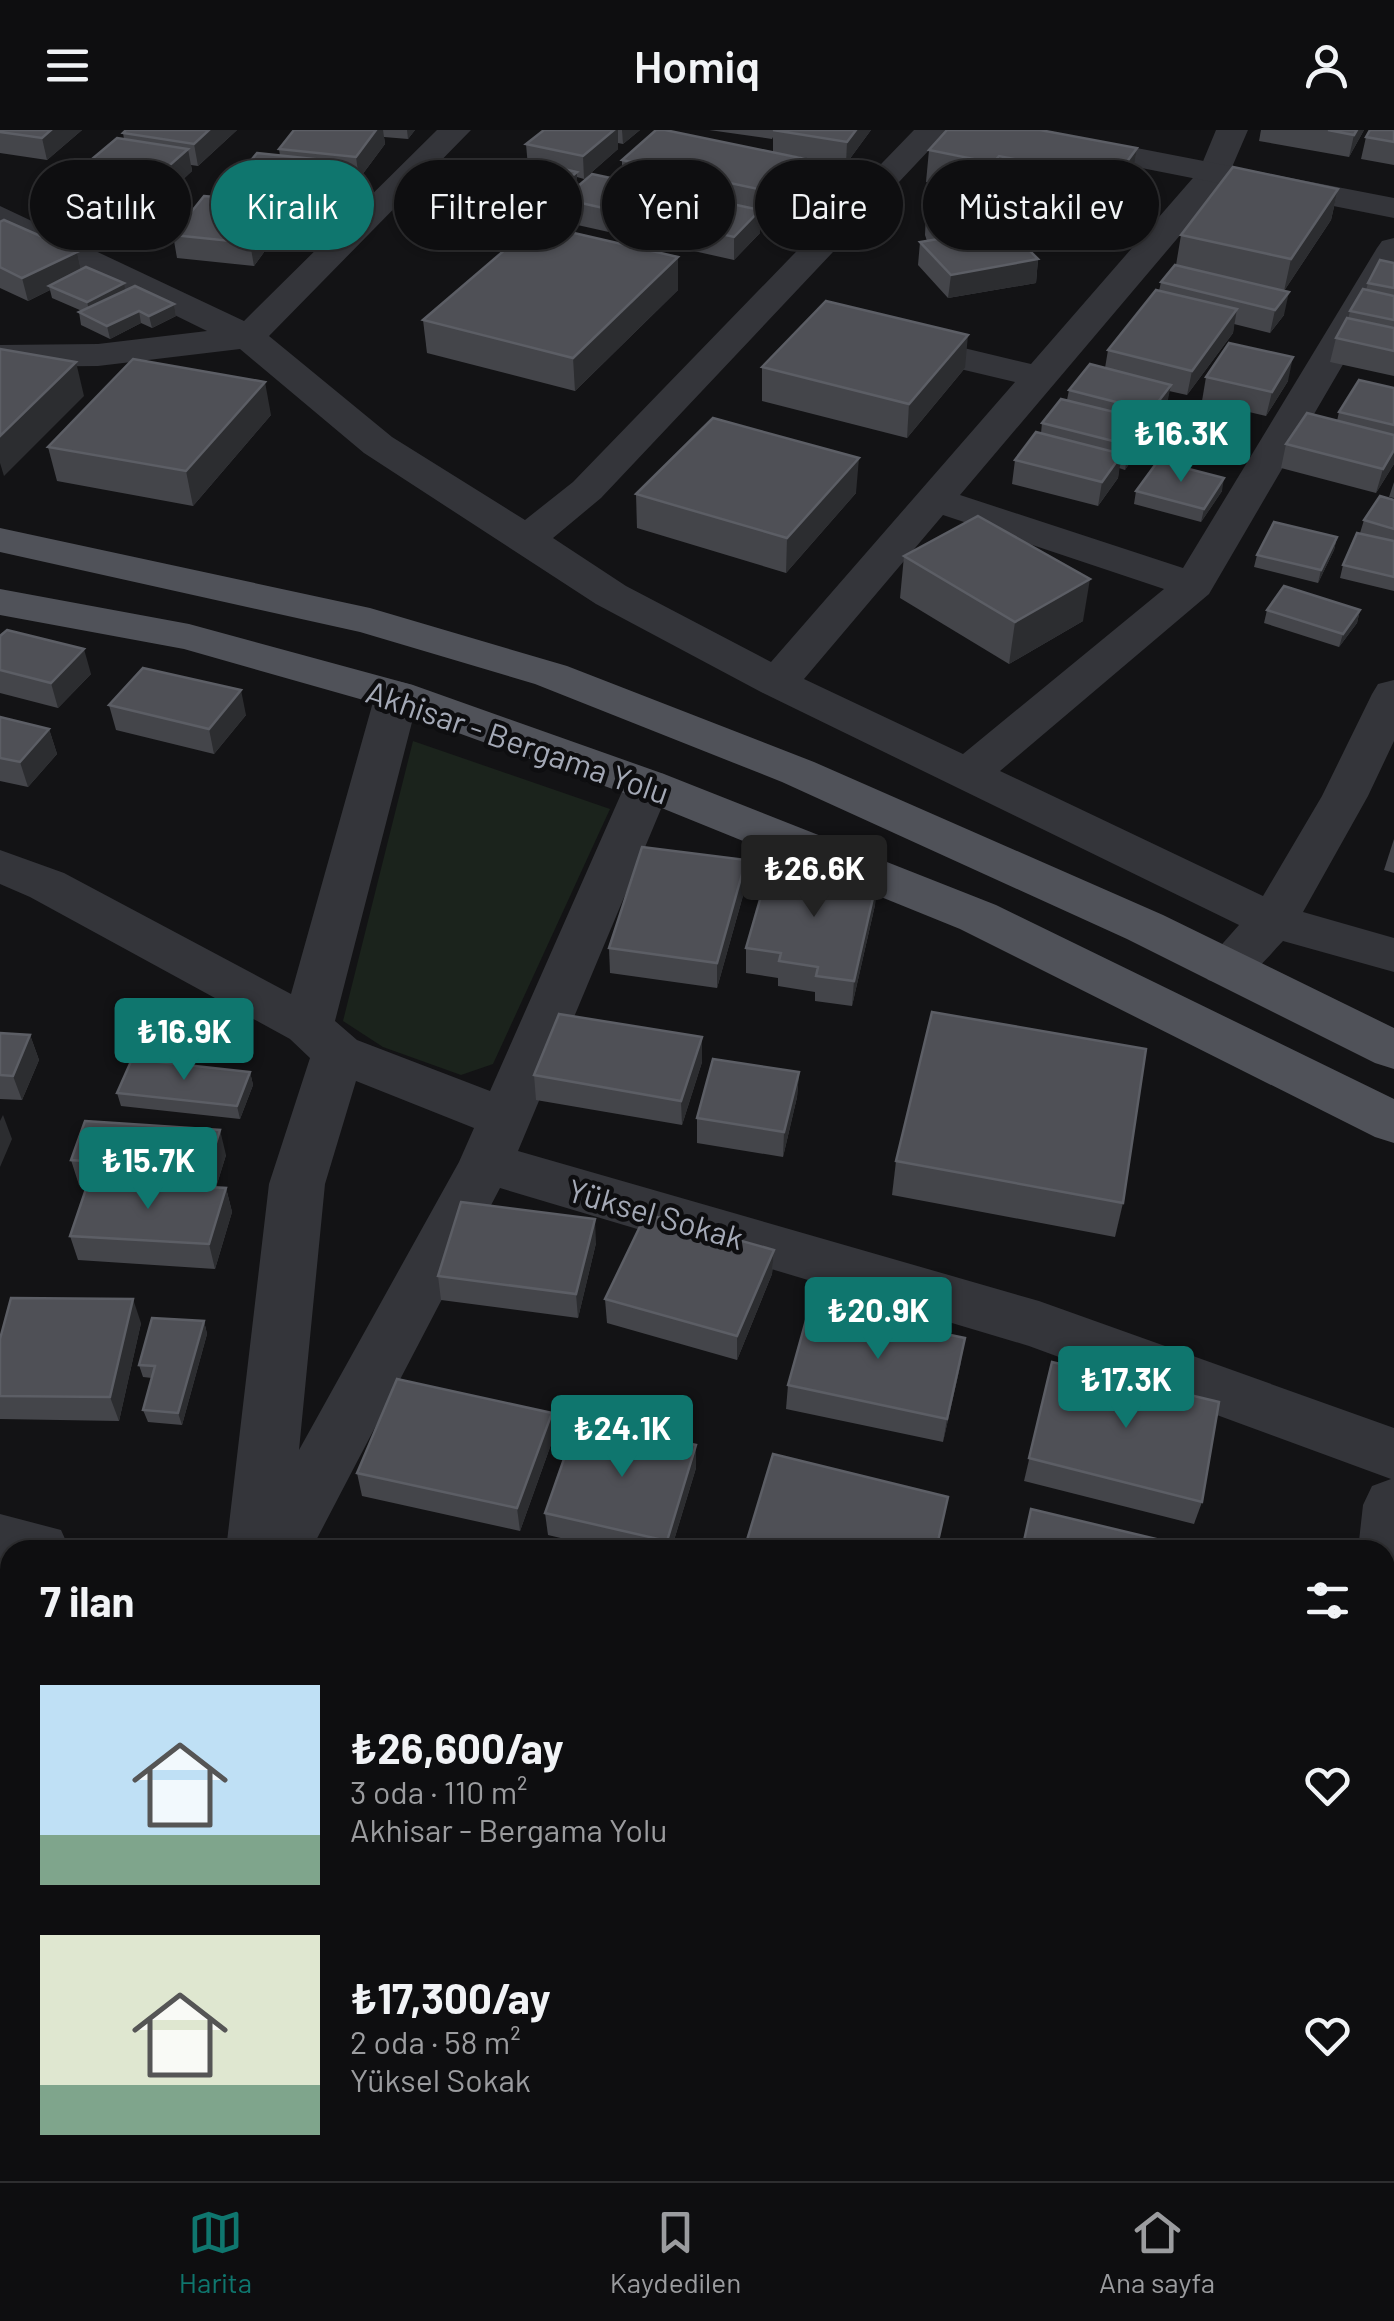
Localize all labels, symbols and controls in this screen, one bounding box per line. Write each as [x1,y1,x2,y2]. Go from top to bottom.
icon: menu [40,38,95,93]
text: Homiq [634,38,760,92]
icon: person [1299,38,1354,93]
chip: Satılık [30,160,191,250]
chip: Kiralık [211,160,374,250]
chip: Filtreler [394,160,582,250]
chip: Yeni [602,160,735,250]
chip: Daire [755,160,903,250]
chip: Müstakil ev [923,160,1159,250]
pin: ₺16.3K [1100,400,1262,485]
text: ₺16.3K [1133,413,1229,451]
street label: Akhisar - Bergama Yolu [362,671,674,811]
pin: ₺26.6K [733,835,895,920]
text: ₺26.6K [763,848,865,886]
pin: ₺16.9K [103,998,265,1083]
text: ₺16.9K [137,1011,231,1049]
pin: ₺15.7K [67,1127,229,1212]
text: ₺15.7K [101,1140,195,1178]
street label: Yüksel Sokak [564,1170,748,1256]
pin: ₺20.9K [797,1277,959,1362]
text: ₺20.9K [827,1290,929,1328]
pin: ₺17.3K [1045,1346,1207,1431]
text: ₺17.3K [1080,1359,1172,1397]
pin: ₺24.1K [541,1395,703,1480]
text: ₺24.1K [573,1408,671,1446]
icon: filters [1300,1573,1355,1628]
text: 7 ilan [40,1575,135,1625]
text: ₺26,600/ay [350,1722,564,1772]
icon: home [120,1725,240,1845]
icon: heart [1300,1758,1355,1813]
text: 3 oda · 110 m² [350,1772,528,1810]
text: Akhisar - Bergama Yolu [350,1810,667,1848]
text: ₺17,300/ay [350,1972,551,2022]
icon: home [120,1975,240,2095]
icon: heart [1300,2008,1355,2063]
text: 2 oda · 58 m² [350,2022,521,2060]
text: Yüksel Sokak [350,2060,531,2098]
tab: Harita [179,2205,252,2299]
tab: Kaydedilen [610,2205,741,2299]
tab: Ana sayfa [1099,2205,1215,2299]

